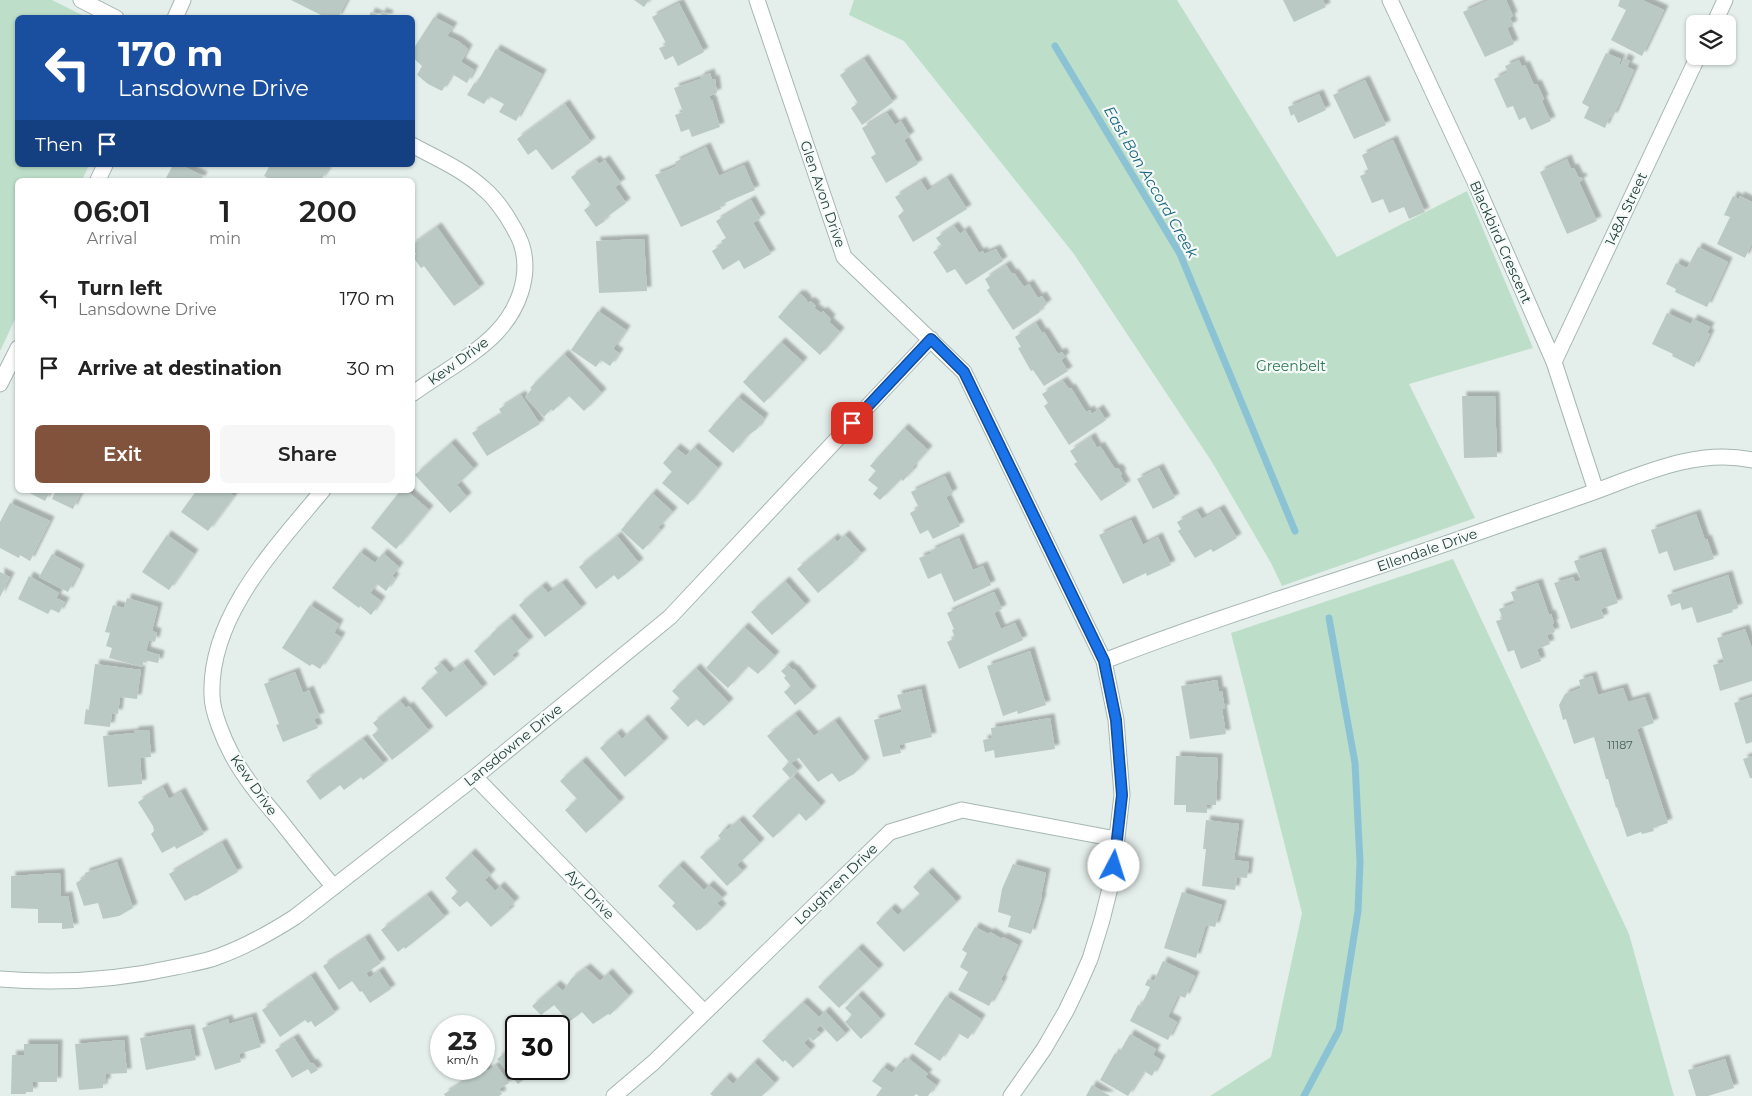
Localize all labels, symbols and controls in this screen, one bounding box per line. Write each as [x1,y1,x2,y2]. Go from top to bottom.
map controls [1686,15,1736,65]
button: layers [1686,15,1736,65]
text: 170 m [118,32,223,75]
icon: left [35,35,100,100]
text: Lansdowne Drive [118,75,309,102]
water label: East Bon Accord Creek [1100,102,1203,262]
icon: arrive [93,130,121,158]
text: Then [35,133,83,156]
street label: Glen Avon Drive [796,138,850,250]
street label: 148A Street [1601,169,1651,249]
street label: Blackbird Crescent [1466,178,1536,307]
text: 06:01 [73,193,151,230]
text: 1 [219,193,231,230]
text: 200 [299,193,357,230]
text: Arrival [87,229,137,248]
text: min [209,229,241,248]
text: m [320,229,337,248]
text: Turn left [78,277,163,300]
icon: left [35,284,63,312]
text: 170 m [340,287,395,310]
text: Lansdowne Drive [78,300,217,319]
street label: Kew Drive [424,333,492,389]
icon: arrive [35,354,63,382]
text: Arrive at destination [78,357,282,380]
text: 30 m [347,357,395,380]
park label: Greenbelt [1256,357,1326,375]
pin [831,402,873,444]
icon: arrive [838,409,866,437]
button: Exit [35,425,210,483]
button: Share [220,425,395,483]
street label: Ellendale Drive [1374,524,1480,576]
street label: Lansdowne Drive [460,700,566,790]
house number: 11187 [1607,738,1633,752]
street label: Kew Drive [226,751,282,819]
position arrow [1087,839,1139,891]
street label: Loughren Drive [791,840,881,928]
street label: Ayr Drive [562,865,618,923]
speed limit sign: 30 [505,1015,570,1080]
text: 23 [448,1026,477,1056]
text: km/h [446,1052,479,1067]

